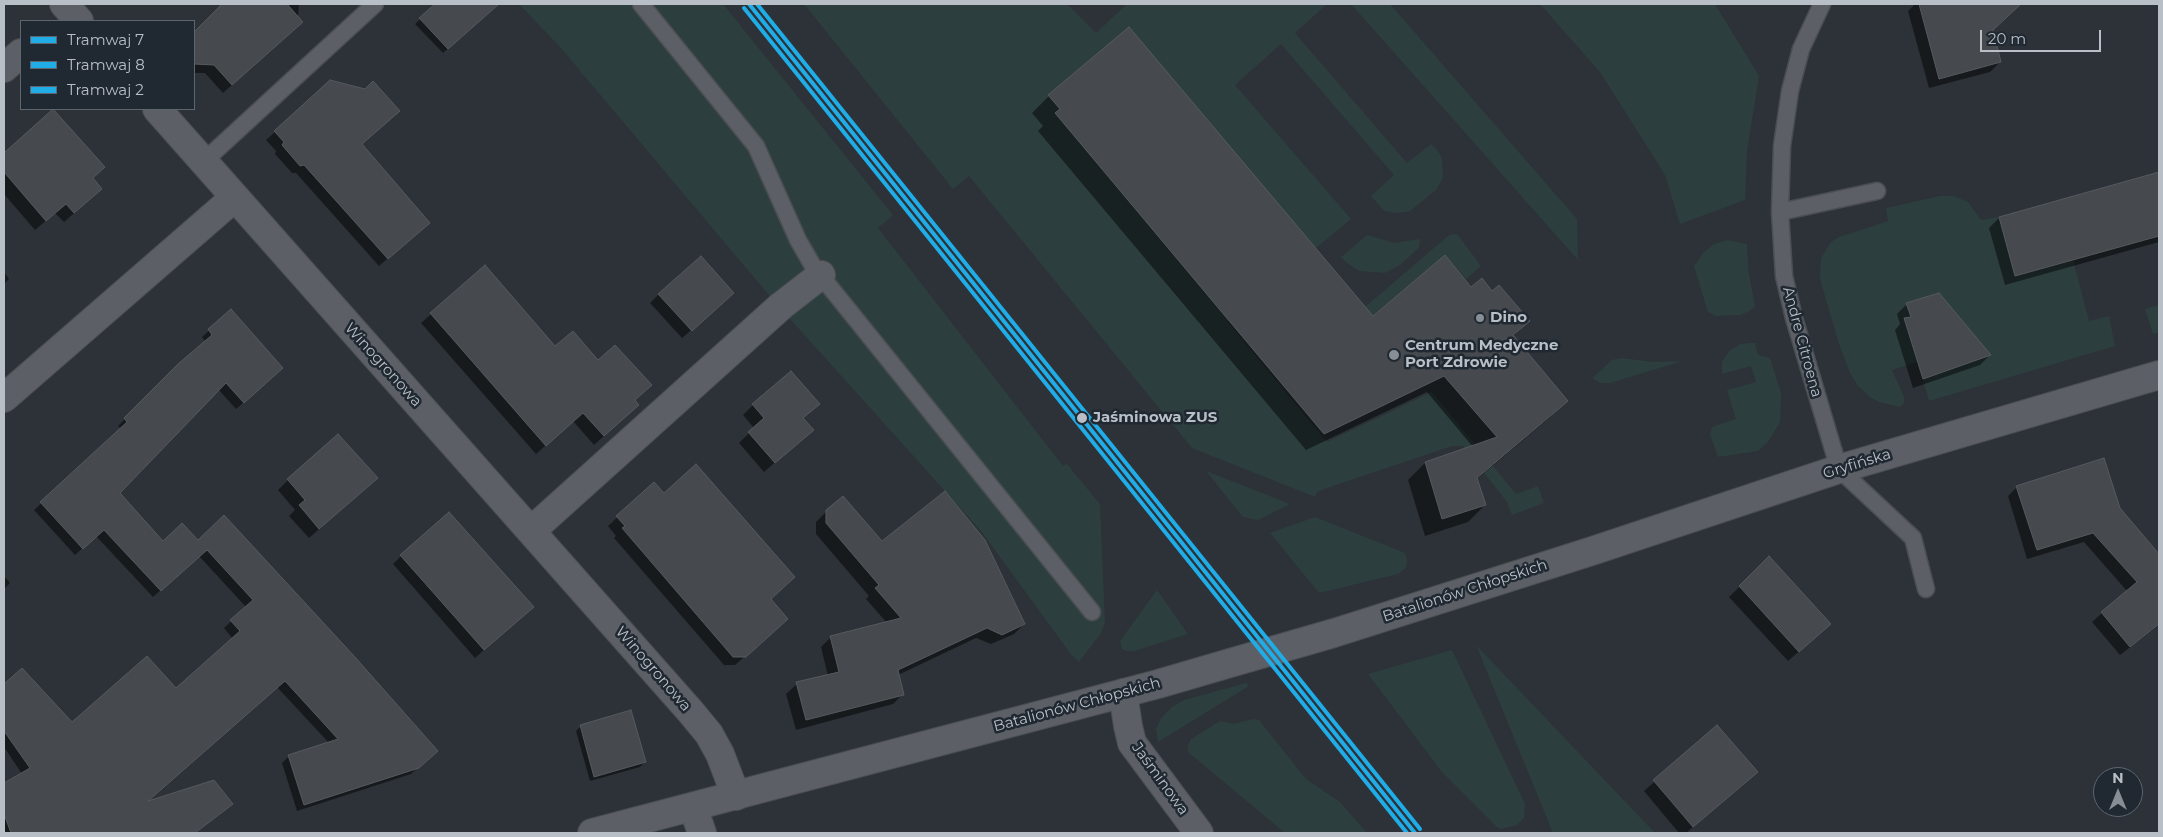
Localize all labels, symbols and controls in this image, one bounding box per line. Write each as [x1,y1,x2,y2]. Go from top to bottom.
legend [20,20,195,110]
scale bar [1983,20,2104,52]
text: 20 m [1988,29,2026,48]
text: Tramwaj 7 [67,30,144,49]
text: Tramwaj 8 [67,55,145,74]
text: Tramwaj 2 [67,80,144,99]
street label: Andre Citroena [1779,285,1825,399]
place label: Dino [1490,309,1527,327]
marker: Dino [1474,312,1486,324]
street label: Winogronowa [341,319,425,411]
place label: Centrum Medyczne Port Zdrowie [1405,337,1558,372]
marker: Centrum Medyczne Port Zdrowie [1387,348,1401,362]
place label: Jaśminowa ZUS [1093,409,1217,427]
marker: Jaśminowa ZUS [1075,411,1089,425]
street label: Gryfińska [1821,445,1893,483]
street label: Batalionów Chłopskich [1380,556,1550,626]
street label: Winogronowa [611,623,695,715]
street label: Batalionów Chłopskich [992,674,1162,736]
street label: Jaśminowa [1128,739,1192,819]
north arrow [2093,767,2143,817]
text: N [2112,769,2124,787]

